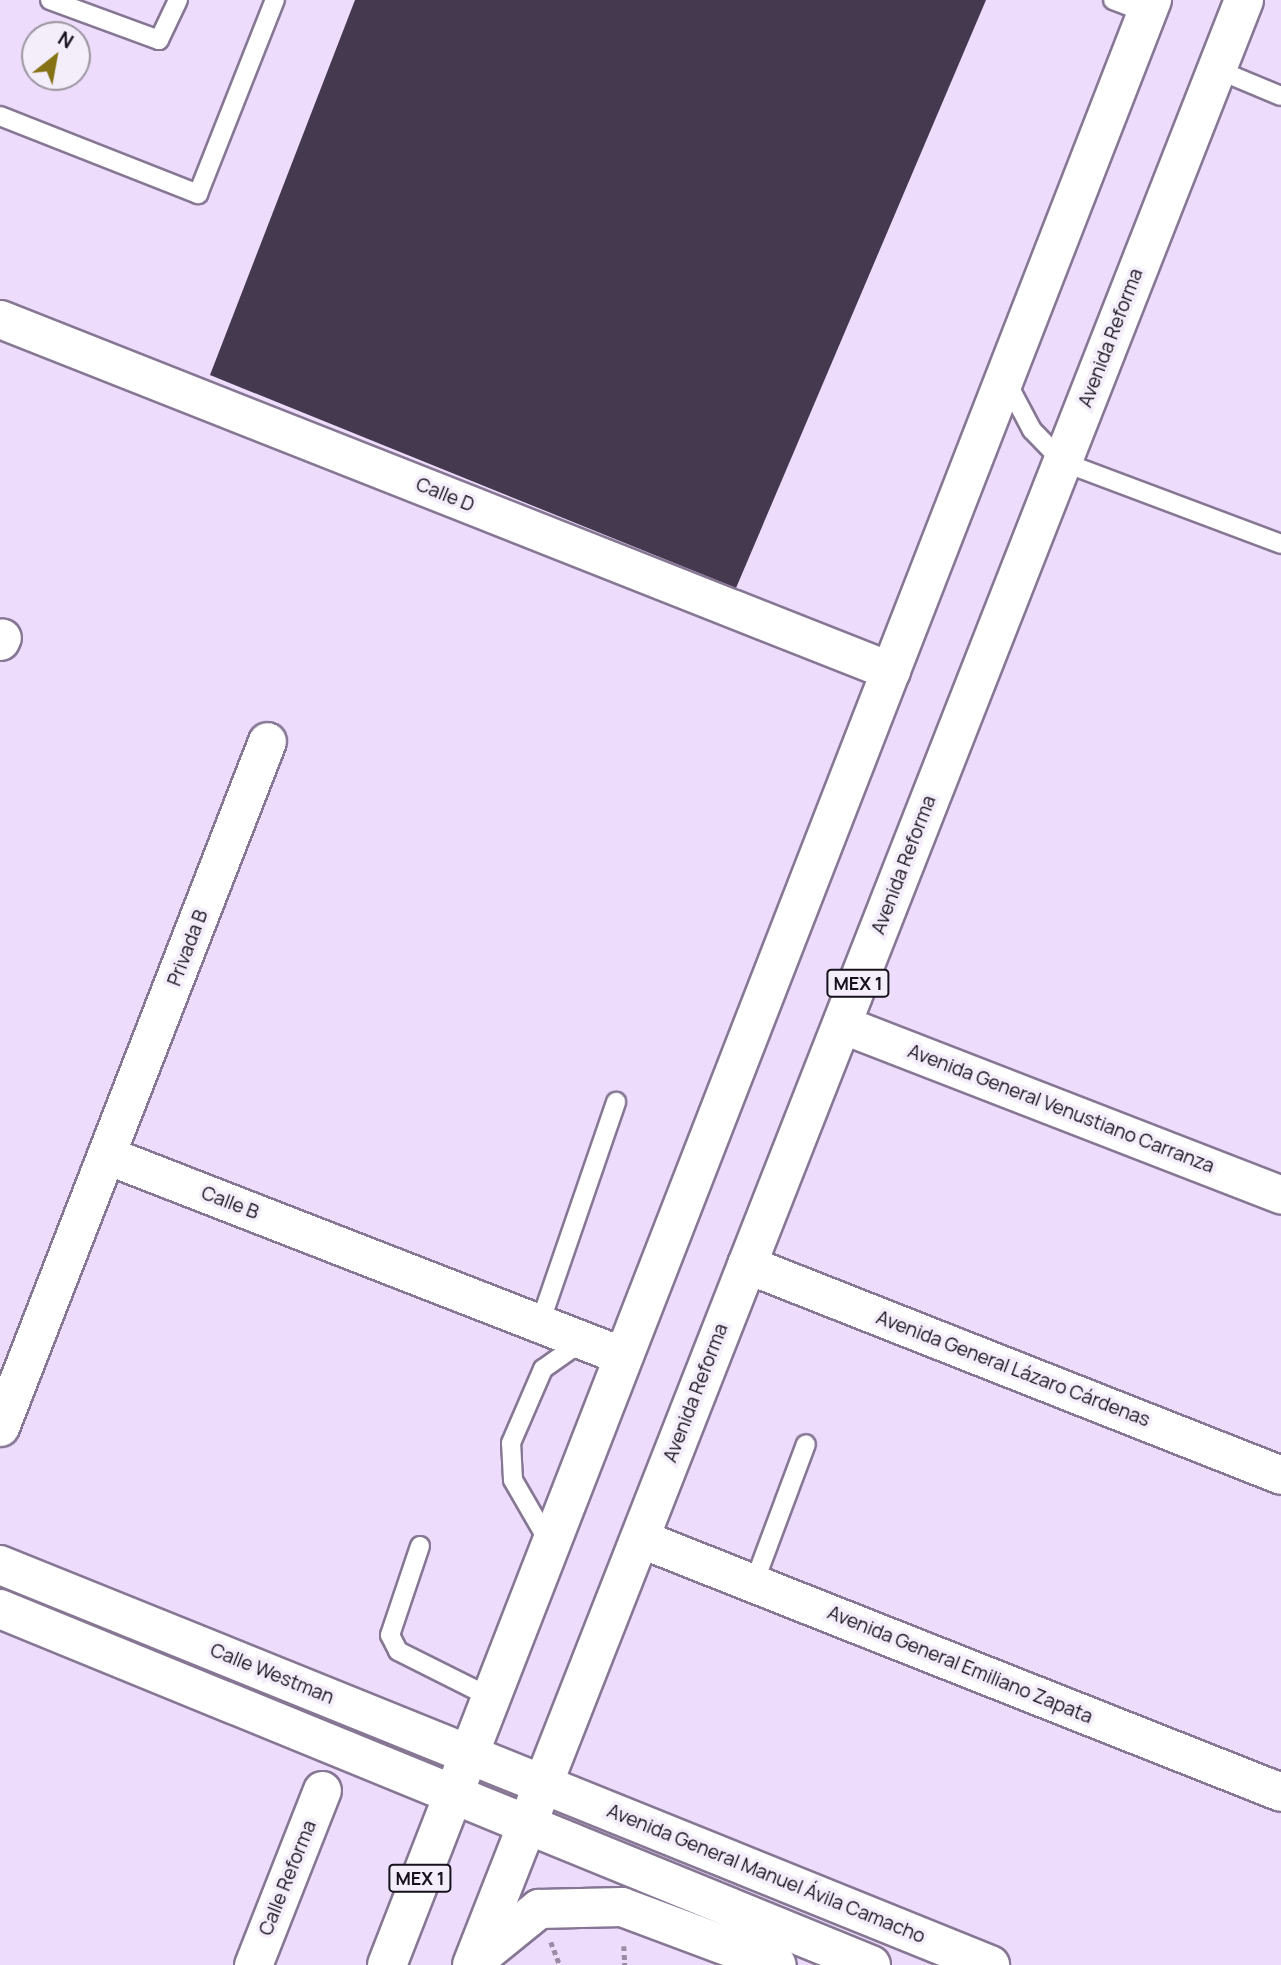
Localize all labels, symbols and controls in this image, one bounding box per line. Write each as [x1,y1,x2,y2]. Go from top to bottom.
north arrow [21,21,91,91]
text: N [53,25,78,54]
street label: Avenida Reforma [1074,265,1148,411]
street label: Calle D [413,473,477,517]
street label: Avenida Reforma [867,792,941,938]
street label: Privada B [163,907,213,989]
road number: MEX 1 [825,968,891,998]
street label: Avenida General Venustiano Carranza [905,1040,1217,1178]
street label: Calle B [198,1182,262,1224]
street label: Avenida General Lázaro Cárdenas [873,1306,1153,1432]
street label: Avenida Reforma [659,1320,733,1466]
street label: Avenida General Emiliano Zapata [824,1601,1096,1729]
street label: Calle Westman [207,1639,337,1709]
street label: Avenida General Manuel Ávila Camacho [604,1800,928,1948]
street label: Calle Reforma [255,1817,321,1939]
road number: MEX 1 [387,1864,453,1892]

